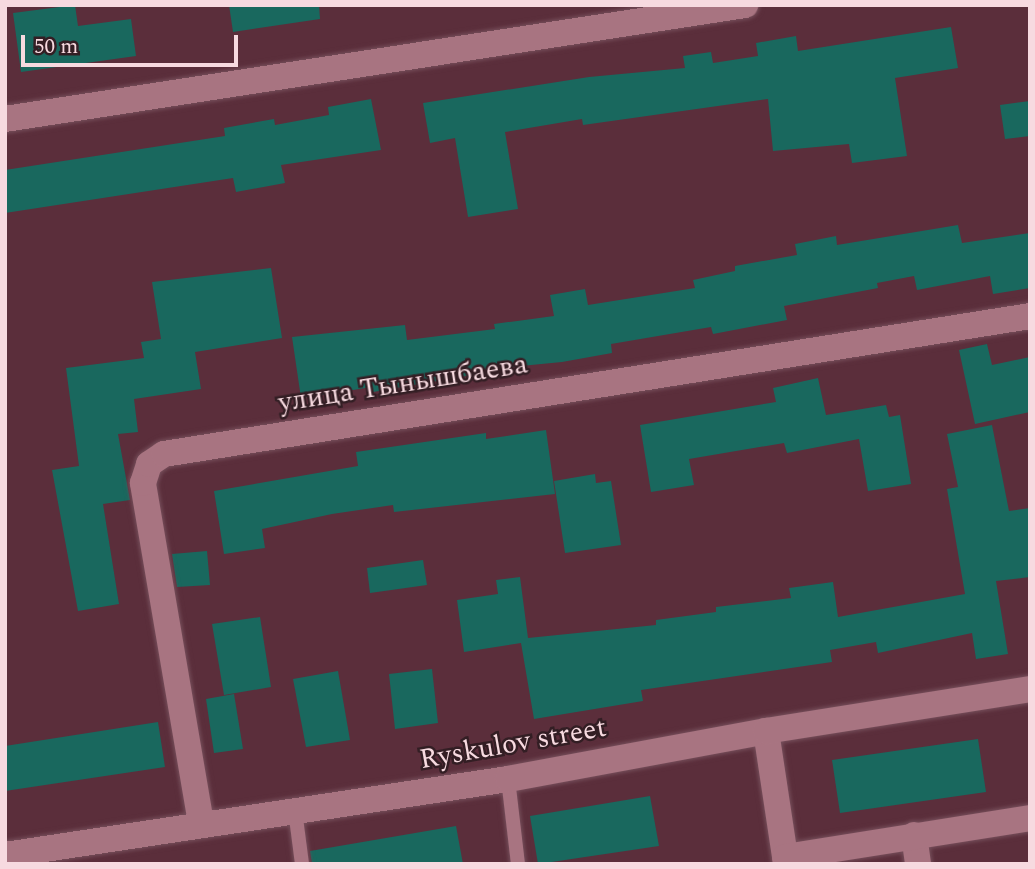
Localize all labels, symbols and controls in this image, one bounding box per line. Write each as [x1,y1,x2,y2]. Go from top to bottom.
scale bar [24,21,242,65]
text: 50 m [34,31,78,63]
street label: улица Тынышбаева [276,348,530,420]
street label: Ryskulov street [417,711,609,777]

